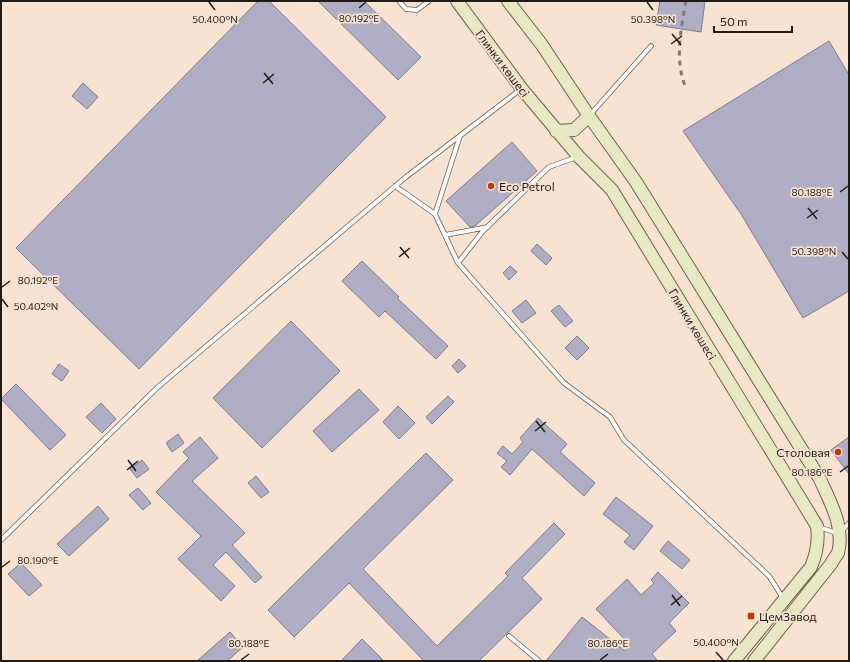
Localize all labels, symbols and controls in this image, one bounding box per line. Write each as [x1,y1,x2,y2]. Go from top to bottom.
scale bar [714,8,792,34]
text: 80.192°E [339,12,379,24]
text: 50.400°N [192,13,238,25]
text: 50.398°N [631,13,675,25]
text: 50 m [720,14,748,28]
street label: Глинки көшесі [473,27,533,99]
place label: Eco Petrol [499,179,555,193]
marker: Eco Petrol [486,181,496,191]
text: 80.188°E [791,186,833,198]
text: 50.398°N [792,245,836,257]
text: 80.192°E [18,274,58,286]
street label: Глинки көшесі [666,286,720,362]
text: 50.402°N [14,300,58,312]
place label: Столовая [776,445,830,459]
marker: Столовая [833,447,843,457]
text: 80.186°E [791,466,833,478]
text: 80.190°E [17,554,59,566]
place label: ЦемЗавод [759,609,817,623]
marker: ЦемЗавод [746,611,756,621]
text: 50.400°N [693,636,739,648]
text: 80.188°E [228,637,270,649]
text: 80.186°E [587,637,629,649]

